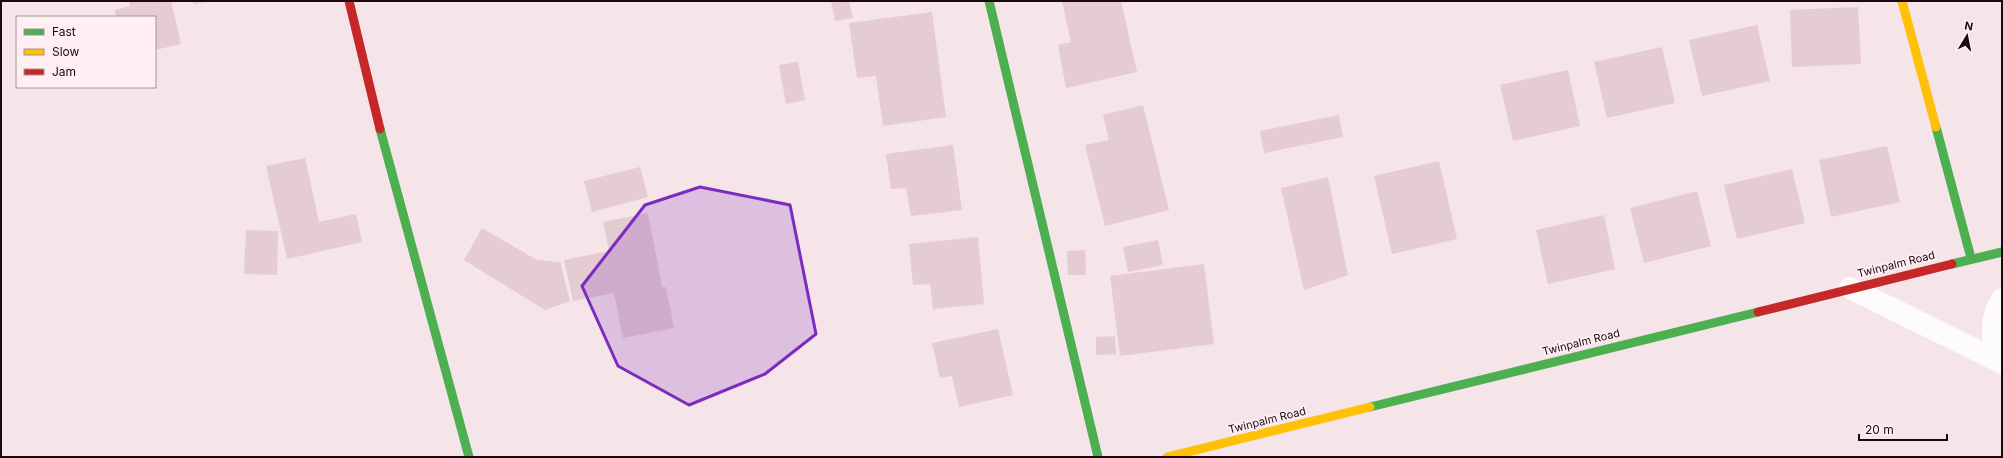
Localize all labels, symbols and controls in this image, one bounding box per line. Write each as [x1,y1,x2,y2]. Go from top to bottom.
legend [16,16,156,88]
north arrow [1947,16,1987,56]
text: N [1963,19,1974,34]
text: Fast [52,24,76,39]
text: Slow [52,44,80,59]
text: Jam [52,64,76,79]
street label: Twinpalm Road [1856,248,1936,280]
street label: Twinpalm Road [1541,326,1621,358]
street label: Twinpalm Road [1227,404,1307,436]
scale bar [1859,416,1947,442]
text: 20 m [1865,422,1894,437]

